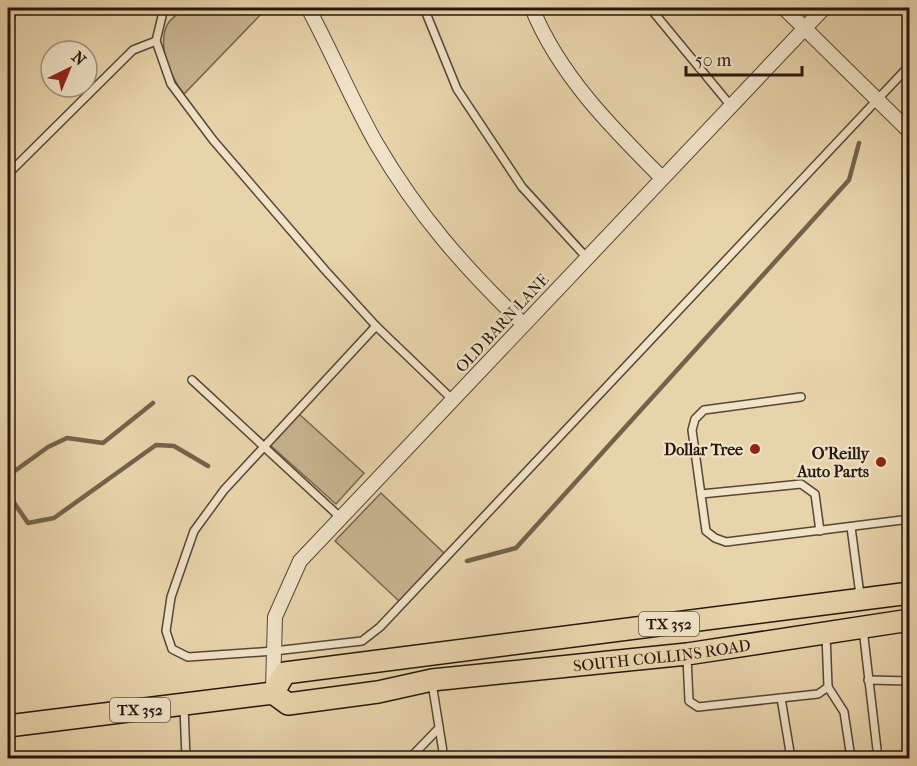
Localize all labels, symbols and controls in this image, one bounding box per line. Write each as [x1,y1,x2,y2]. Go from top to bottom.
north arrow [39,39,99,99]
scale bar [686,39,802,77]
text: N [68,47,90,70]
text: 50 m [695,50,732,71]
street label: OLD BARN LANE [451,270,553,376]
place label: Dollar Tree [664,440,743,459]
marker: Dollar Tree [748,442,762,456]
place label: O'Reilly Auto Parts [796,444,870,481]
marker: O'Reilly Auto Parts [874,455,888,469]
road number: TX 352 [639,612,699,636]
street label: SOUTH COLLINS ROAD [572,635,752,675]
road number: TX 352 [110,698,170,722]

